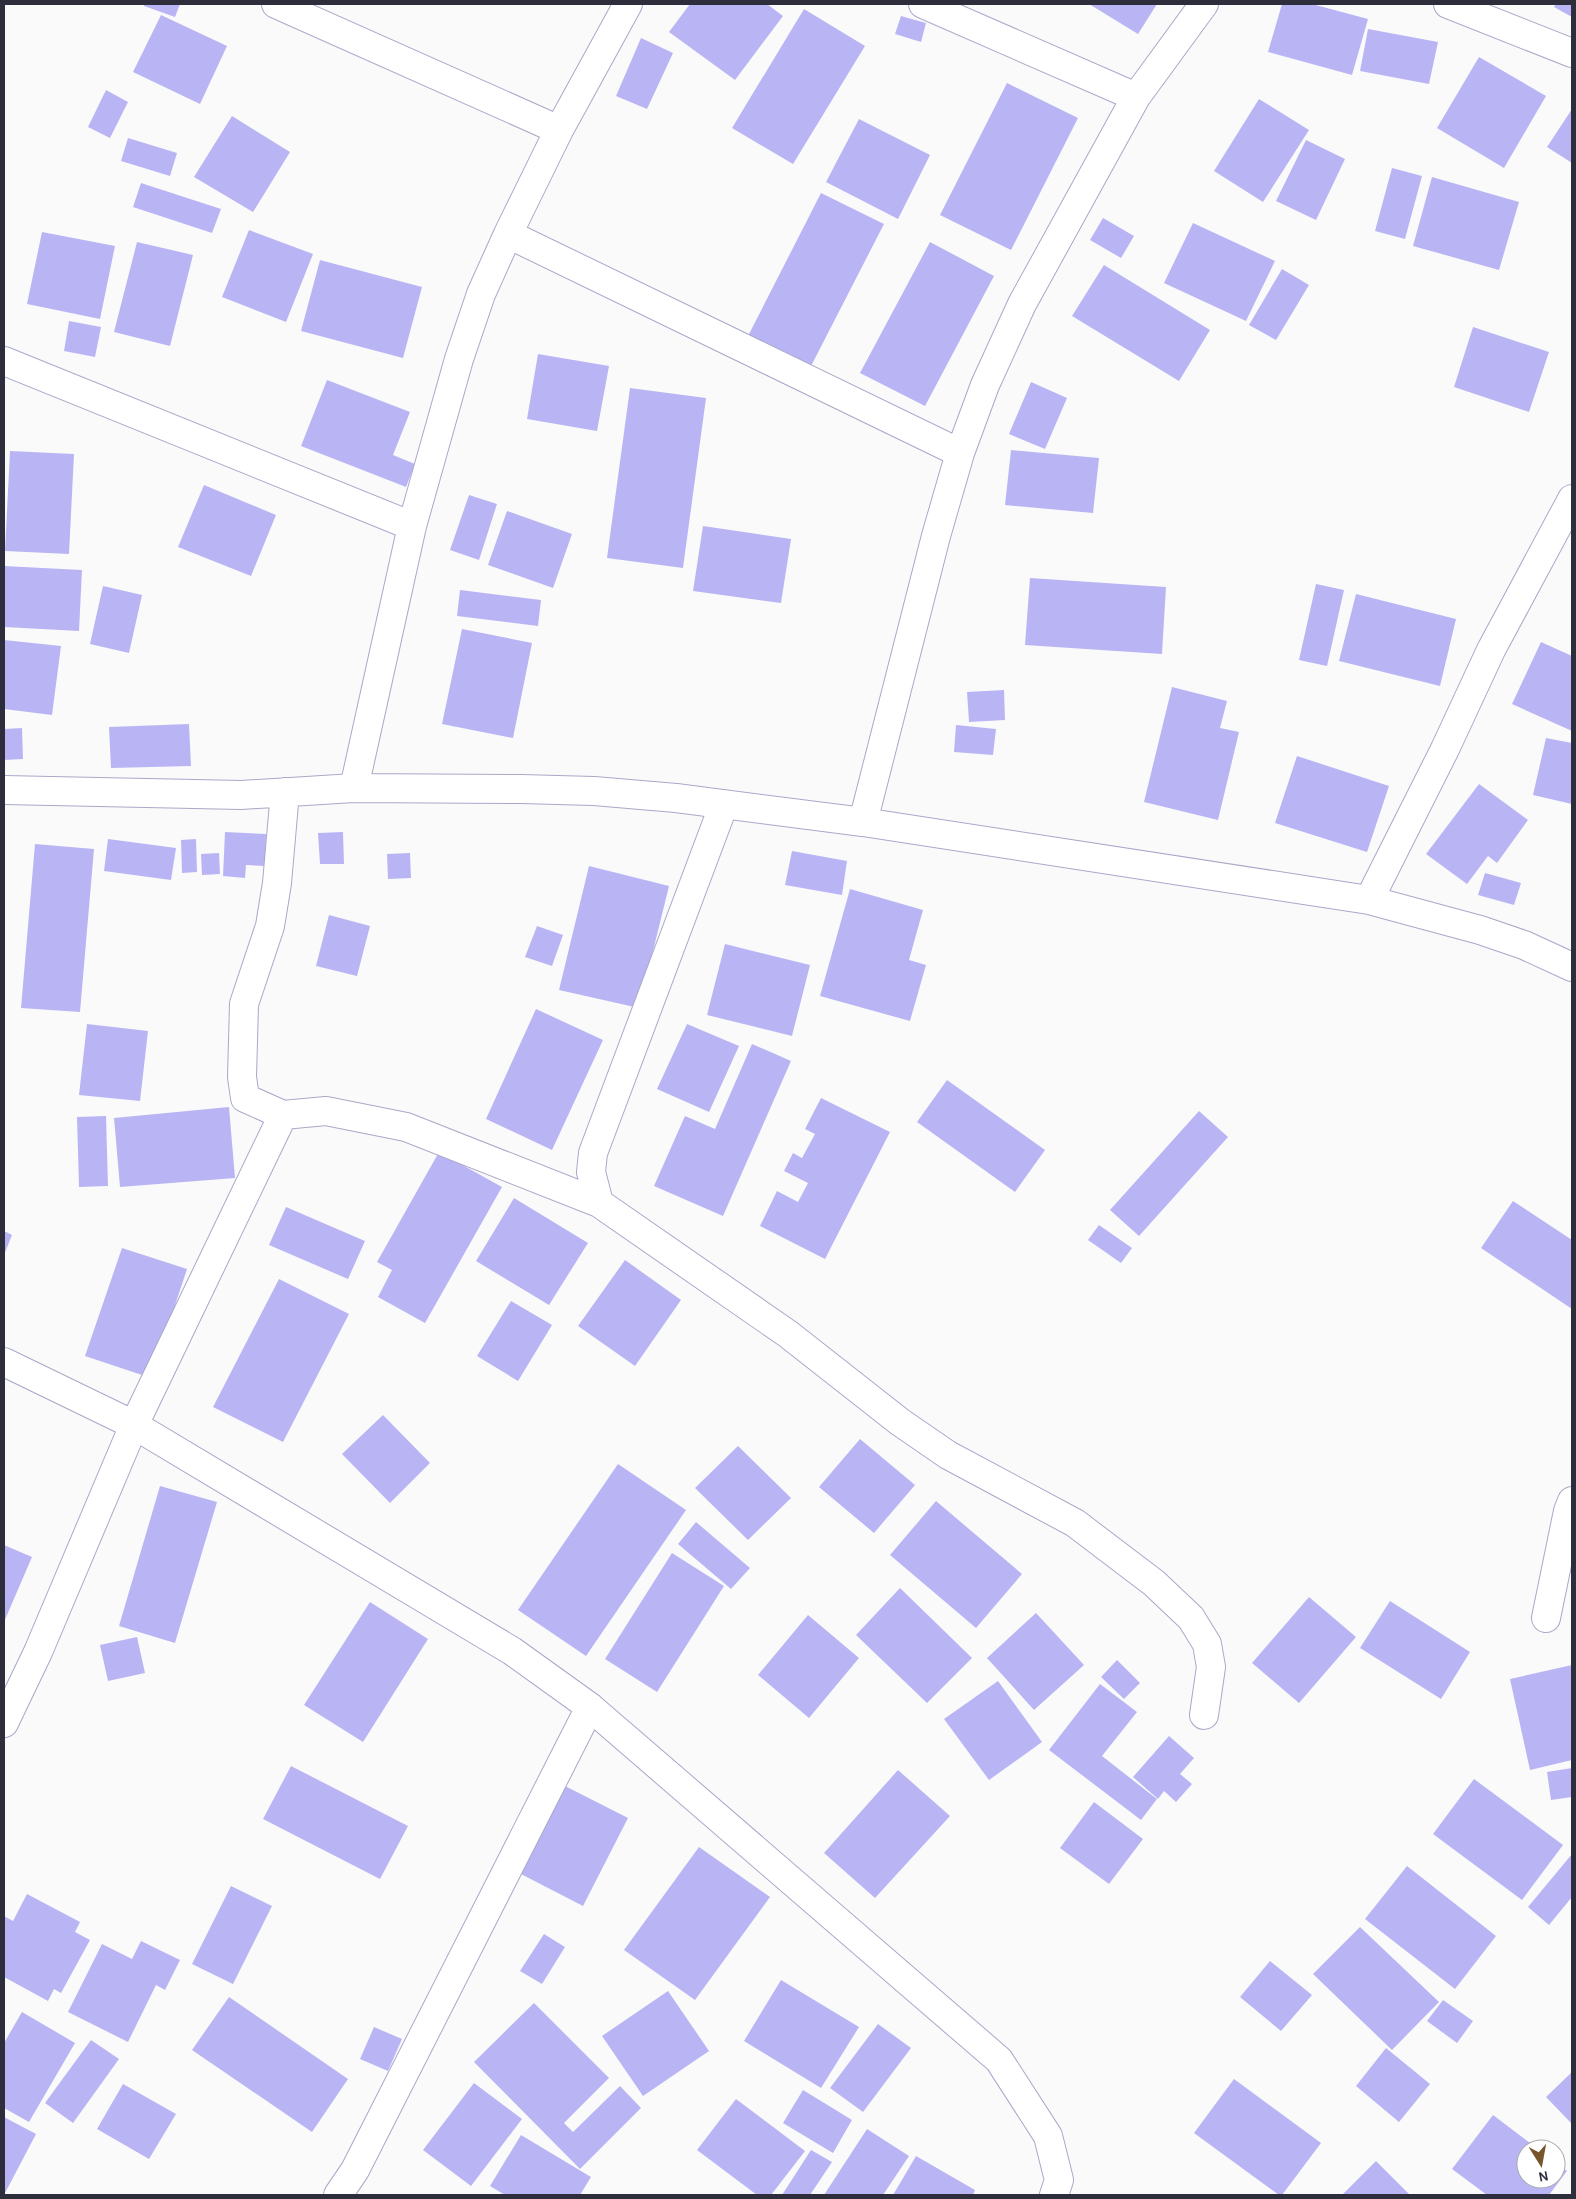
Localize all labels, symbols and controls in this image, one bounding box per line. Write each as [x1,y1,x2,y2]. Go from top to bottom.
north arrow [1516,2139,1566,2189]
text: N [1537,2167,1550,2186]

